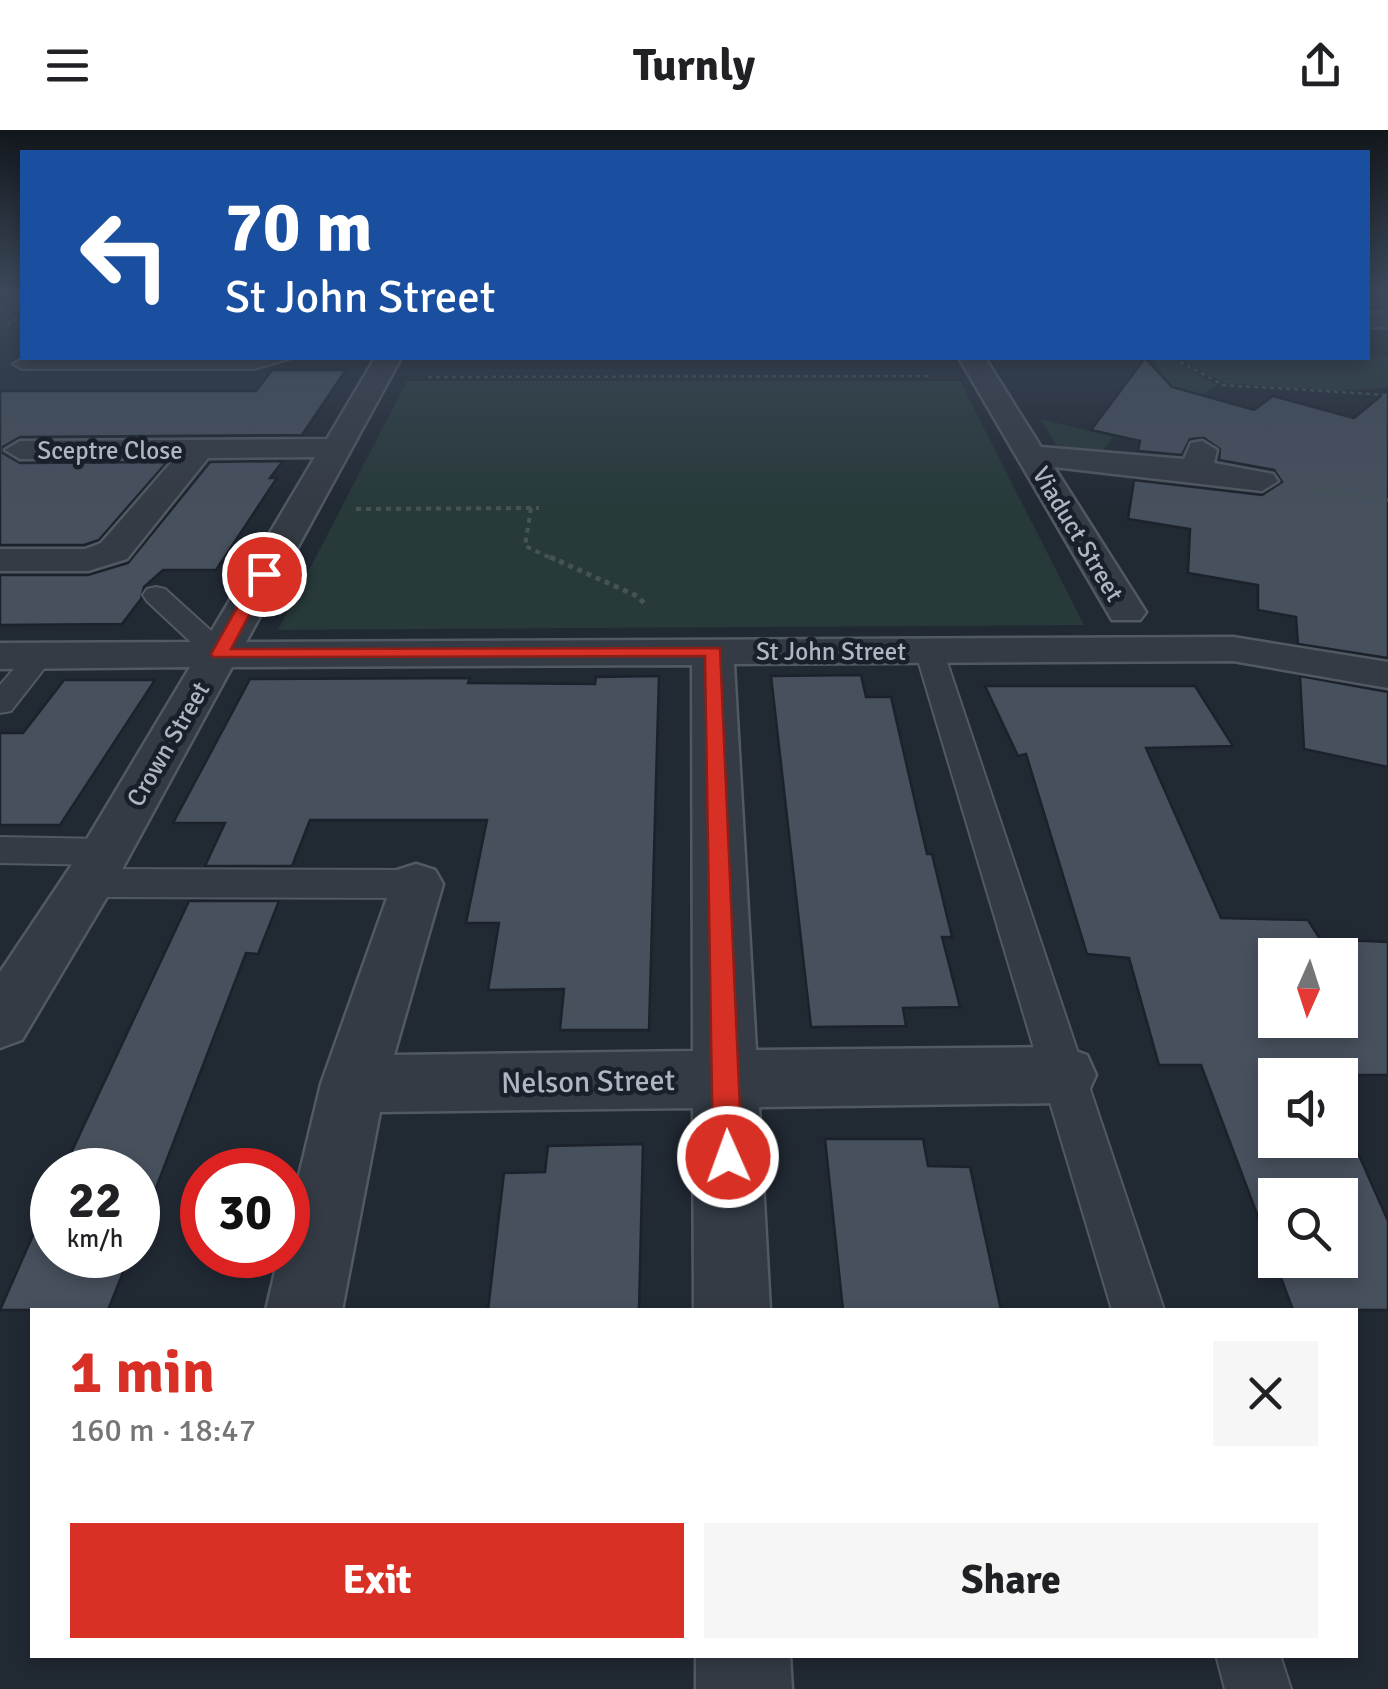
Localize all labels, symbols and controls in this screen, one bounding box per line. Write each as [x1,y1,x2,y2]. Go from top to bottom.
icon: menu [40,38,95,93]
text: Turnly [633,38,755,93]
icon: share [1293,38,1348,93]
text: 70 m [225,184,373,270]
icon: left [60,190,190,320]
text: St John Street [225,270,495,325]
street label: Sceptre Close [37,435,183,466]
street label: Viaduct Street [1026,461,1130,607]
pin [222,532,307,617]
icon: arrive [237,547,292,602]
street label: St John Street [756,636,906,667]
street label: Crown Street [120,676,216,812]
north arrow [1258,938,1358,1038]
map controls [1258,938,1358,1278]
button: sound [1258,1058,1358,1158]
street label: Nelson Street [501,1062,675,1102]
position arrow [676,1105,780,1209]
speed limit sign: 30 [180,1148,310,1278]
text: 22 [68,1170,122,1232]
button: search [1258,1178,1358,1278]
text: km/h [67,1223,123,1254]
text: 1 min [70,1336,215,1410]
button: close [1213,1341,1318,1446]
text: 160 m · 18:47 [70,1411,256,1450]
button: Exit [70,1523,684,1638]
button: Share [704,1523,1318,1638]

